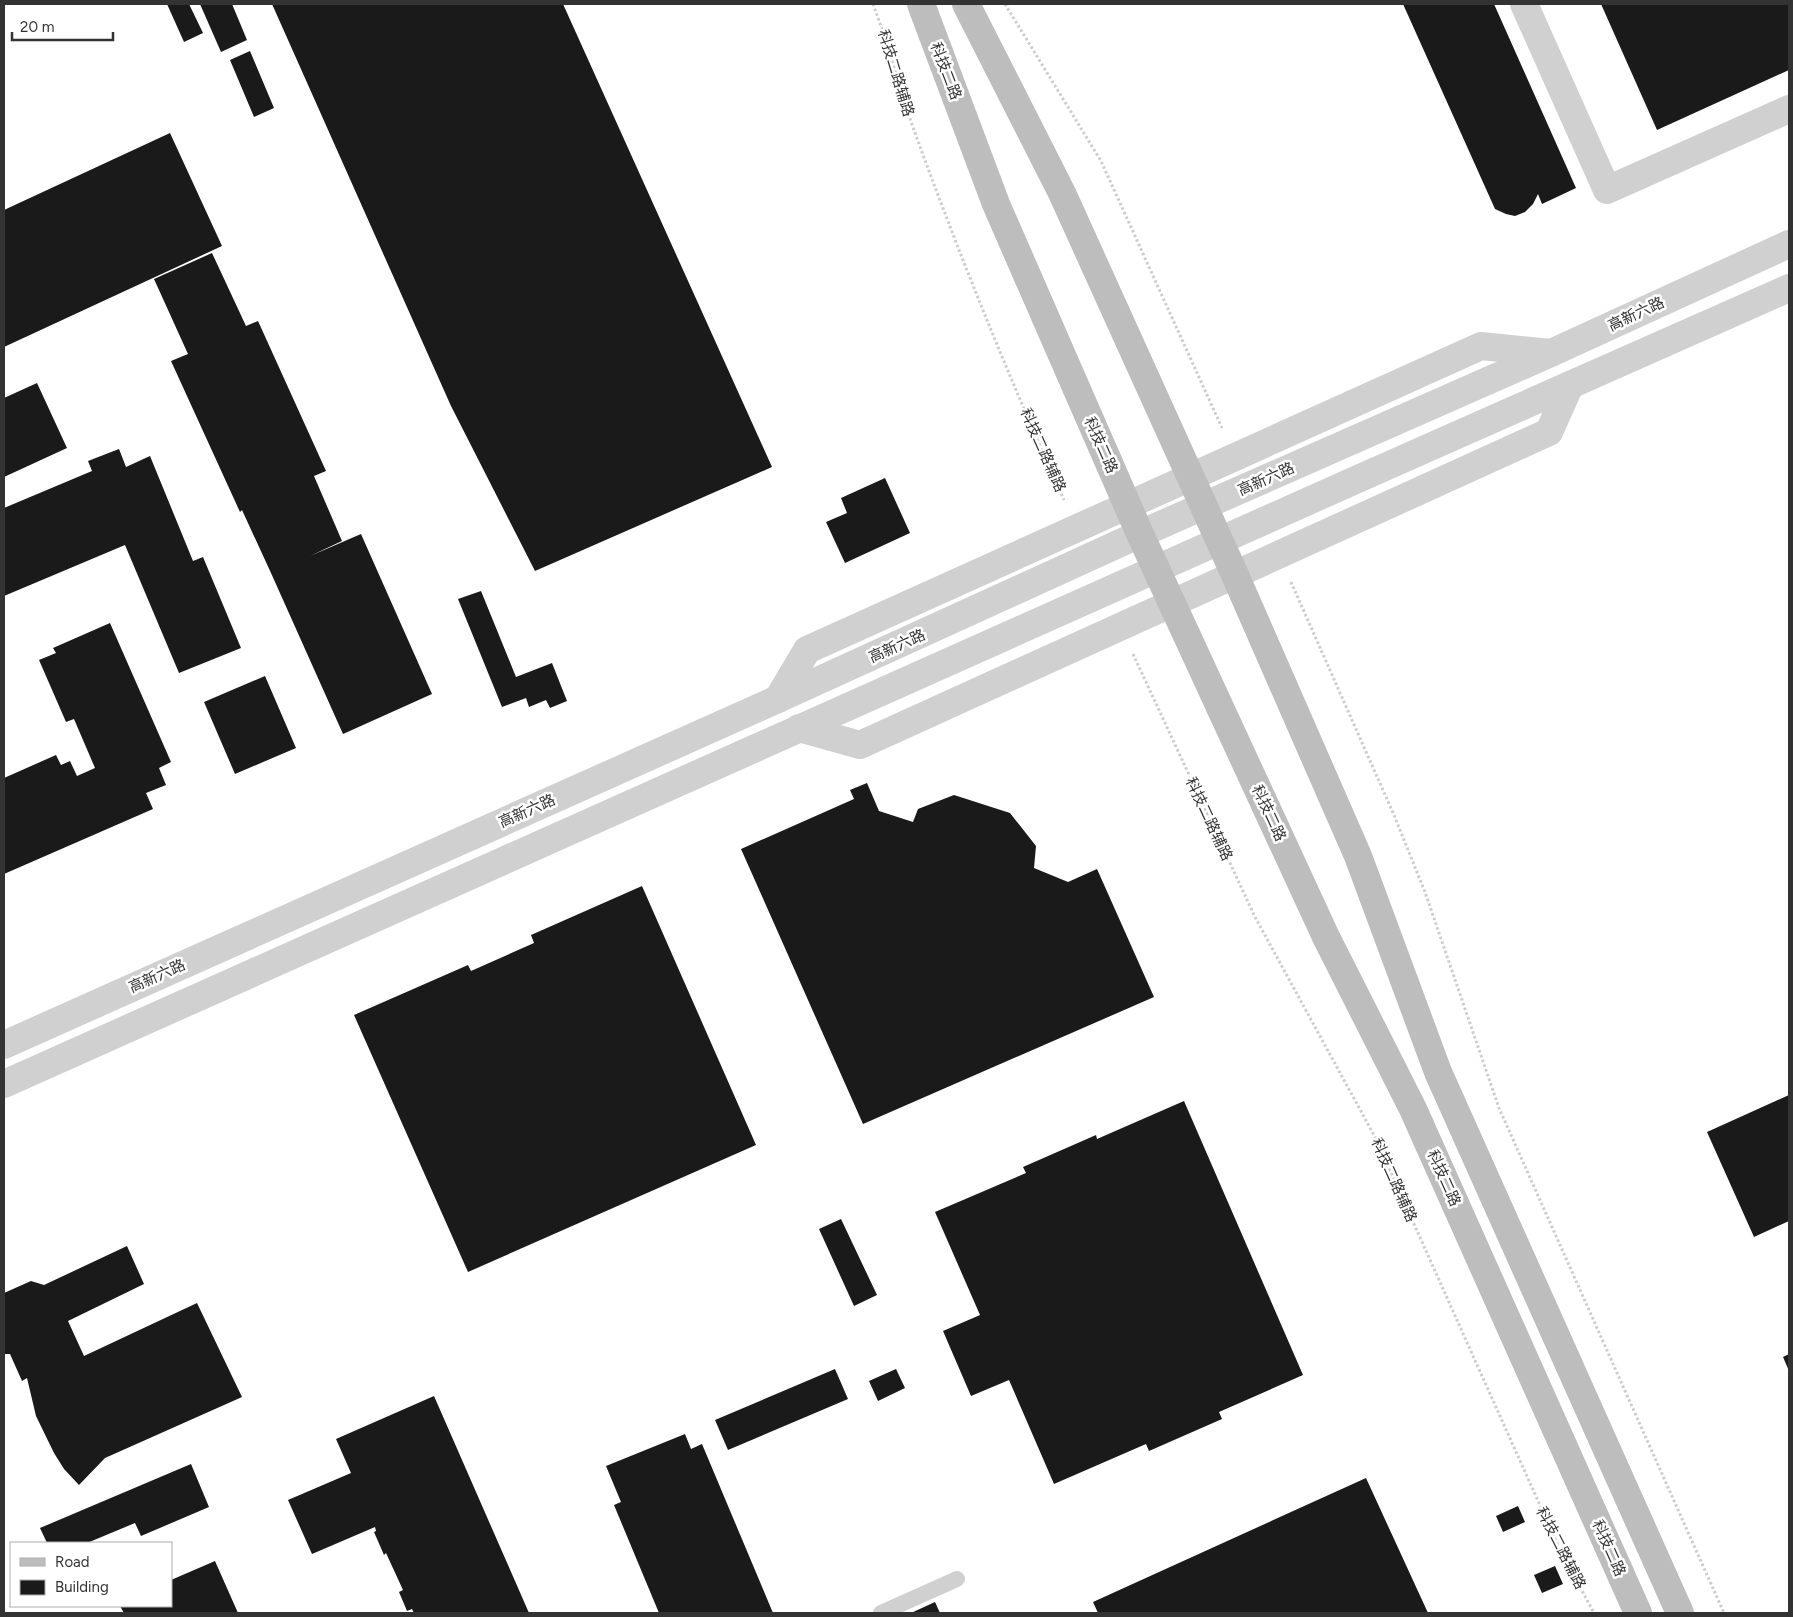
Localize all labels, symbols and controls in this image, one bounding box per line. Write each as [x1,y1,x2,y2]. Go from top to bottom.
scale bar [12,10,114,42]
text: 20 m [20,18,54,36]
street label: 科技二路辅路 [874,27,918,119]
street label: 科技二路 [927,40,965,102]
street label: 高新六路 [1605,293,1667,335]
street label: 科技二路辅路 [1016,405,1070,495]
street label: 科技二路 [1081,414,1121,476]
street label: 高新六路 [1235,459,1297,499]
street label: 高新六路 [866,626,928,666]
street label: 科技二路辅路 [1182,774,1236,864]
street label: 科技二路 [1248,782,1290,844]
street label: 高新六路 [496,791,558,831]
street label: 高新六路 [126,956,188,996]
street label: 科技二路辅路 [1367,1135,1421,1225]
street label: 科技二路 [1424,1147,1464,1209]
street label: 科技二路辅路 [1533,1504,1589,1592]
street label: 科技二路 [1589,1517,1629,1579]
legend [10,1542,172,1607]
text: Road [55,1553,90,1571]
text: Building [55,1578,109,1596]

